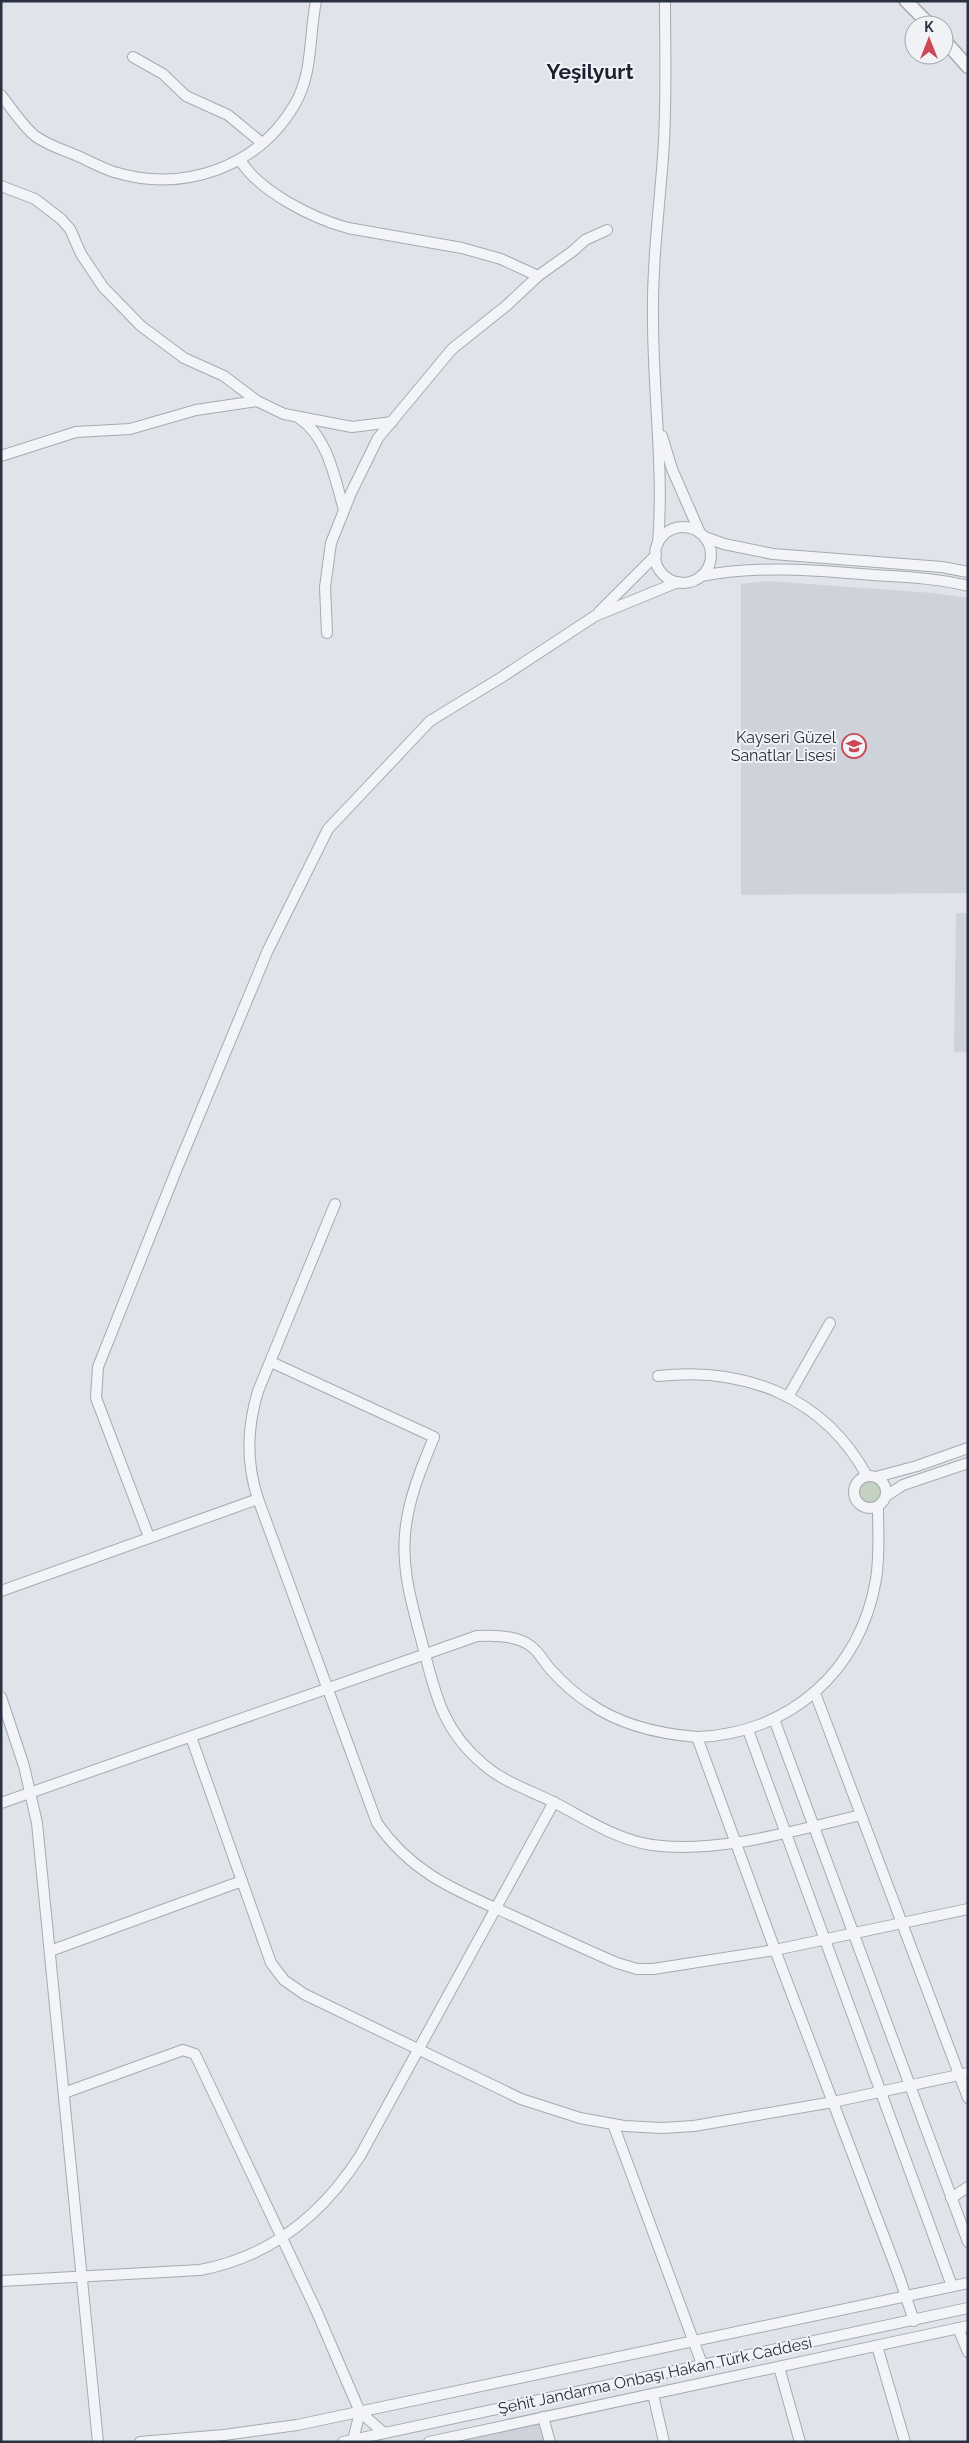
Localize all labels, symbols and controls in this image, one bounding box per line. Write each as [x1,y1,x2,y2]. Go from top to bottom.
north arrow [904,15,954,65]
text: K [924,19,934,35]
district label: Yeşilyurt [546,59,634,84]
place label: Kayseri Güzel Sanatlar Lisesi [731,728,837,765]
school or university icon: Kayseri Güzel Sanatlar Lisesi [841,733,867,759]
street label: Şehit Jandarma Onbaşı Hakan Türk Caddesi [496,2333,814,2418]

